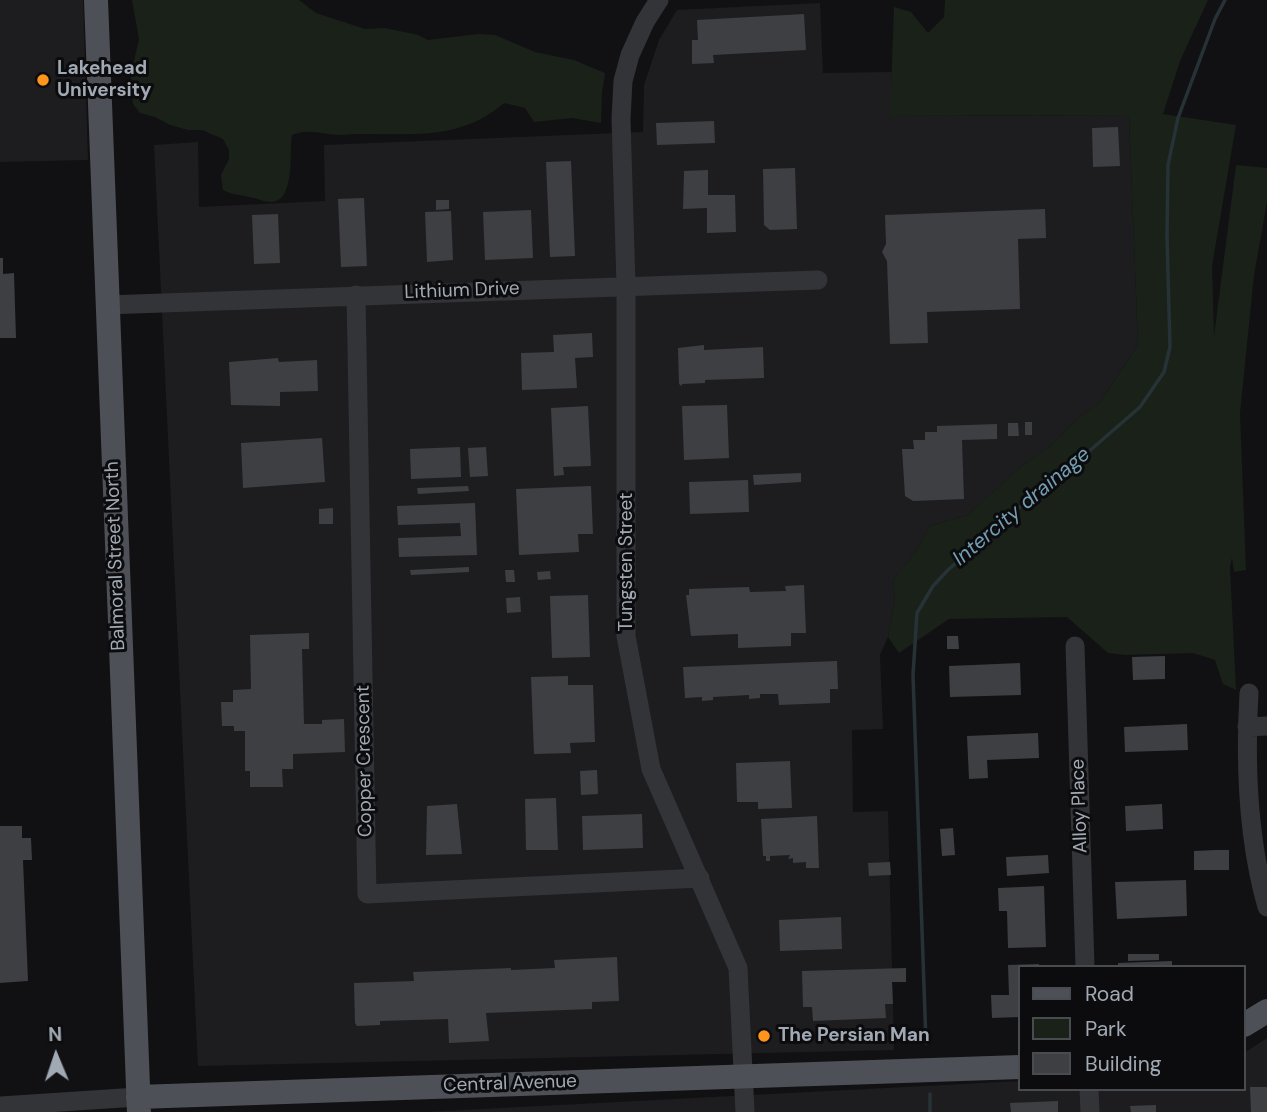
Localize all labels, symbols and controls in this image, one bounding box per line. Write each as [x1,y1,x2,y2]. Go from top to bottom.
place label: Lakehead University [57,58,151,102]
marker: Lakehead University [35,72,51,88]
street label: Lithium Drive [404,278,520,304]
water label: Intercity drainage [948,442,1096,572]
street label: Balmoral Street North [101,461,131,651]
street label: Tungsten Street [616,492,638,632]
street label: Copper Crescent [352,685,378,837]
street label: Alloy Place [1067,758,1093,854]
legend [1018,965,1246,1091]
text: Road [1085,980,1134,1008]
text: Park [1085,1015,1126,1043]
north arrow [21,1021,91,1091]
text: N [48,1022,63,1047]
place label: The Persian Man [778,1025,930,1047]
marker: The Persian Man [756,1028,772,1044]
text: Building [1085,1050,1161,1078]
street label: Central Avenue [443,1070,577,1098]

